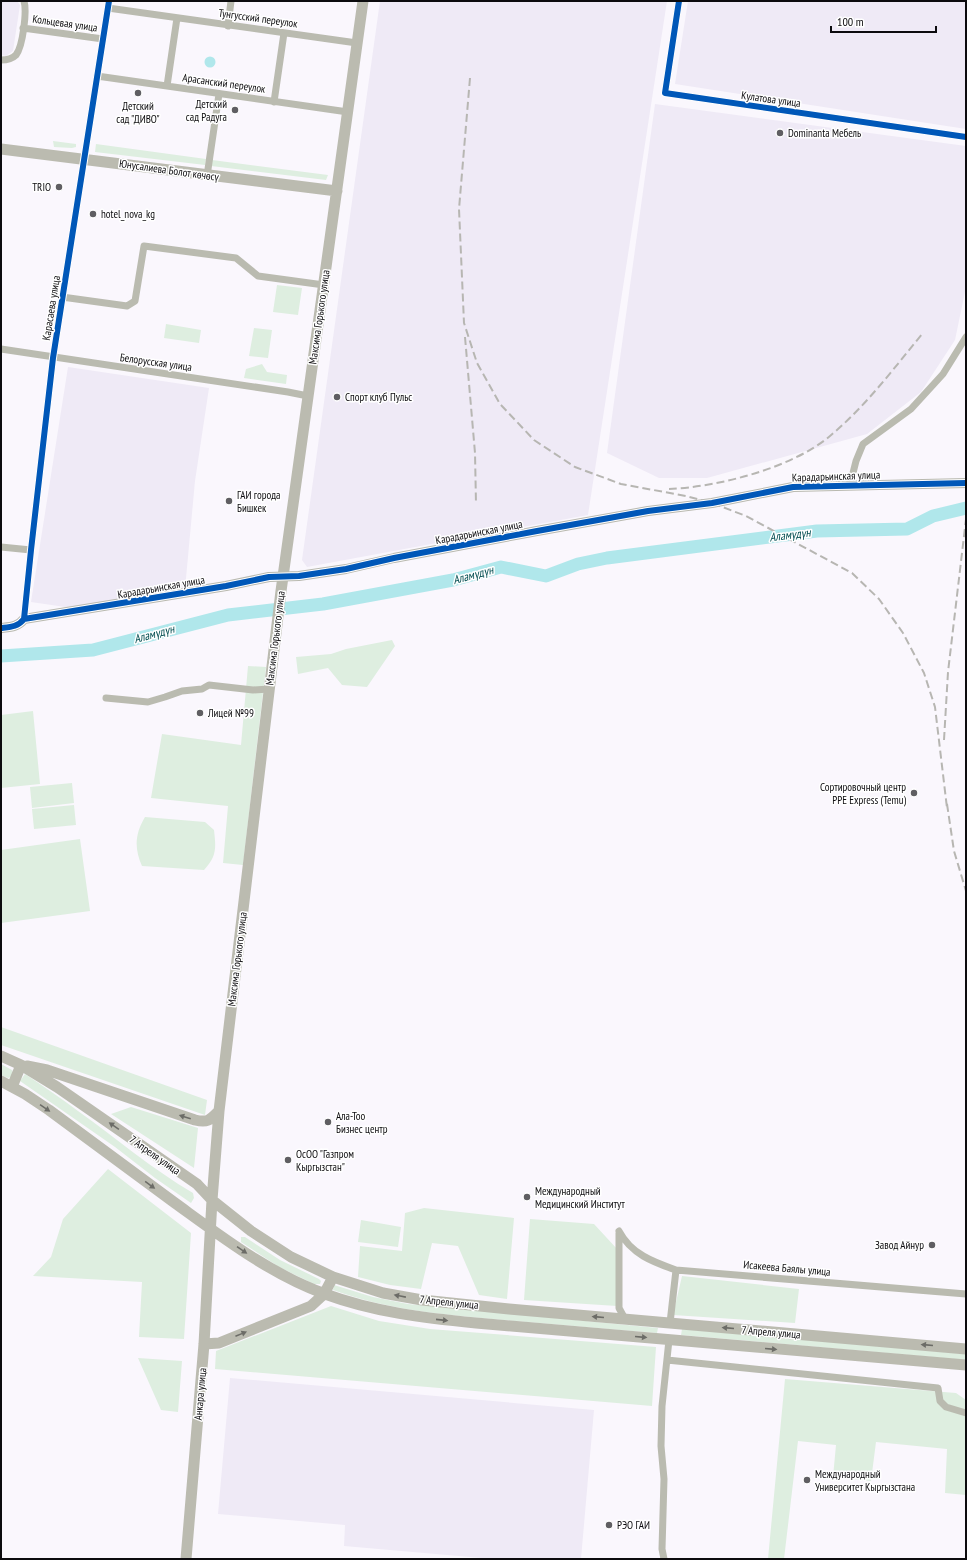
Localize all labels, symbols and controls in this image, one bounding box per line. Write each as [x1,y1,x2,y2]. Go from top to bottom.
street label: Тунгусский переулок [217,6,299,31]
scale bar [831,8,936,34]
street label: Кольцевая улица [32,12,98,34]
text: 100 m [837,14,864,29]
street label: Арасанский переулок [182,70,267,96]
marker: Детский сад "ДИВО" [133,88,143,98]
street label: Кулатова улица [740,88,802,110]
place label: Детский сад Радуга [186,97,227,124]
place label: Детский сад "ДИВО" [116,99,160,126]
marker: Детский сад Радуга [230,105,240,115]
place label: Dominanta Мебель [788,126,861,140]
marker: Dominanta Мебель [775,128,785,138]
street label: Юнусалиева Болот көчөсү [118,156,220,184]
place label: TRIO [32,180,51,194]
marker: TRIO [54,182,64,192]
place label: hotel_nova_kg [101,207,155,221]
marker: hotel_nova_kg [88,209,98,219]
street label: Максима Горького улица [305,269,333,365]
street label: Карасаева улица [39,275,63,341]
street label: Белорусская улица [119,350,193,374]
place label: Спорт клуб Пульс [345,390,412,404]
marker: Спорт клуб Пульс [332,392,342,402]
street label: Карадарьинская улица [792,467,880,485]
place label: ГАИ города Бишкек [237,488,280,515]
marker: ГАИ города Бишкек [224,496,234,506]
street label: Карадарьинская улица [434,517,524,547]
water label: Аламүдүн [769,524,813,544]
water label: Аламүдүн [451,561,496,587]
street label: Карадарьинская улица [116,572,206,602]
street label: Максима Горького улица [262,590,288,686]
water label: Аламүдүн [132,620,177,646]
place label: Лицей №99 [207,706,254,720]
marker: Лицей №99 [195,708,205,718]
place label: Сортировочный центр PPE Express (Temu) [820,780,906,807]
marker: Сортировочный центр PPE Express (Temu) [909,788,919,798]
street label: Максима Горького улица [224,911,250,1007]
one-way arrow [40,1104,51,1112]
place label: Ала-Тоо Бизнес центр [336,1109,388,1136]
one-way arrow [179,1114,191,1120]
marker: Ала-Тоо Бизнес центр [323,1117,333,1127]
one-way arrow [108,1123,119,1130]
street label: 7 Апреля улица [127,1132,183,1178]
place label: ОсОО "Газпром Кыргызстан" [296,1147,354,1174]
marker: ОсОО "Газпром Кыргызстан" [283,1155,293,1165]
one-way arrow [145,1181,156,1189]
place label: Международный Медицинский Институт [535,1184,625,1211]
marker: Международный Медицинский Институт [522,1192,532,1202]
place label: Завод Айнур [875,1238,924,1252]
marker: Завод Айнур [927,1240,937,1250]
one-way arrow [237,1247,248,1254]
street label: Исакеева Баялы улица [743,1257,831,1279]
one-way arrow [393,1292,406,1298]
street label: 7 Апреля улица [419,1292,479,1312]
one-way arrow [592,1313,604,1320]
one-way arrow [436,1316,448,1323]
street label: 7 Апреля улица [741,1322,801,1342]
one-way arrow [722,1325,734,1331]
one-way arrow [236,1331,247,1337]
one-way arrow [635,1334,647,1341]
one-way arrow [921,1342,933,1349]
one-way arrow [765,1345,777,1352]
street label: Анкара улица [191,1367,209,1421]
place label: Международный Университет Кыргызстана [815,1467,915,1494]
marker: Международный Университет Кыргызстана [802,1475,812,1485]
place label: РЭО ГАИ [617,1518,650,1532]
marker: РЭО ГАИ [604,1520,614,1530]

